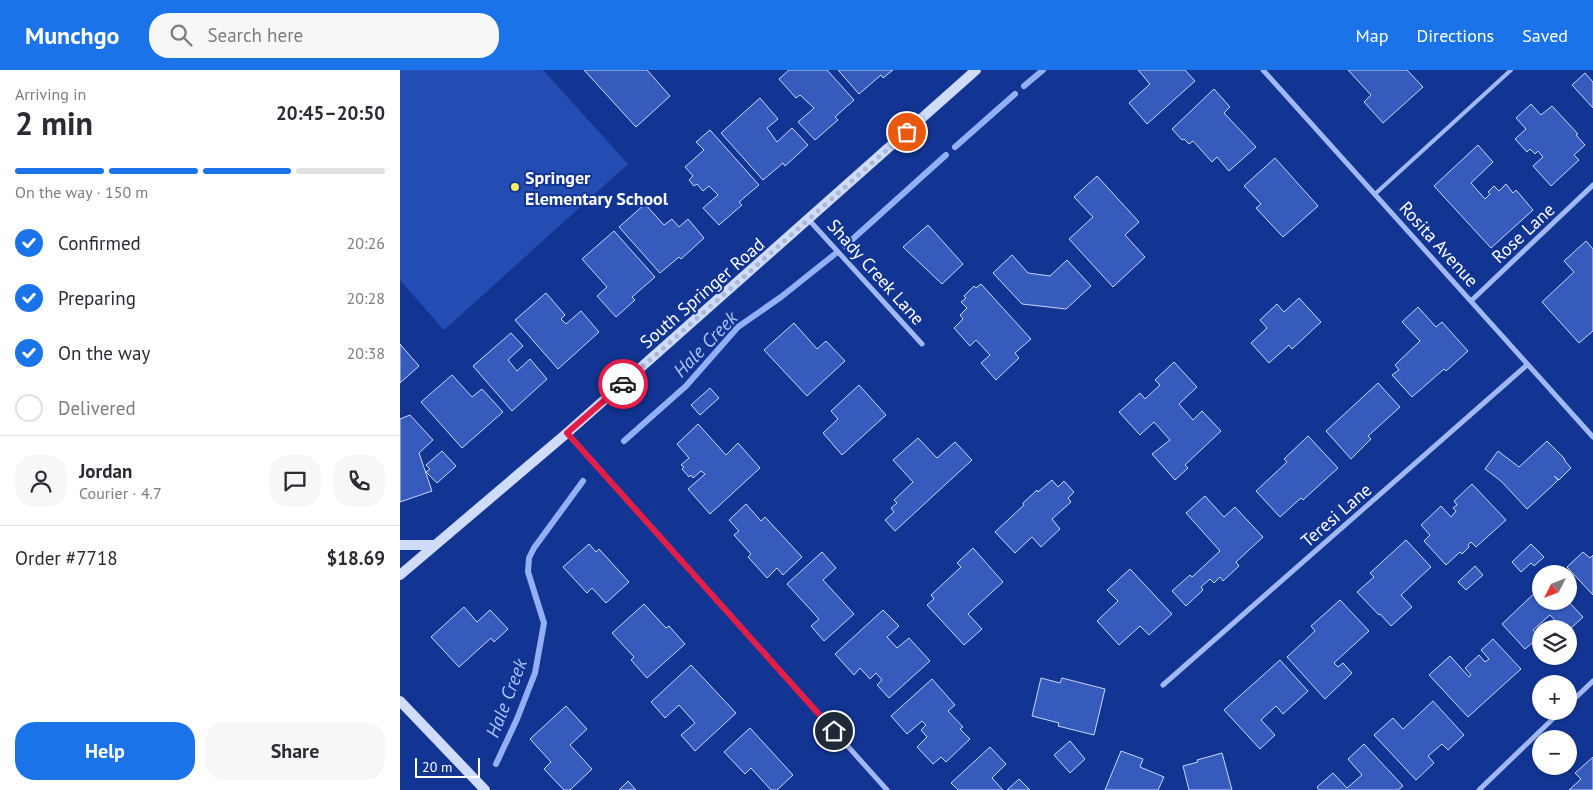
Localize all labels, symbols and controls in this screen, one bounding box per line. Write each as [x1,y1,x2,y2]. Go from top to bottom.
search box [149,13,499,58]
text: Munchgo [25,20,119,51]
icon: search [167,21,195,49]
text: Search here [207,23,303,47]
text: Map [1356,24,1388,47]
text: Directions [1416,24,1494,47]
text: Saved [1522,24,1568,47]
text: Arriving in [15,84,86,104]
text: 20:45–20:50 [276,101,385,125]
text: 2 min [15,102,93,144]
pin [886,111,928,153]
icon: bag [893,118,921,146]
place label: Springer Elementary School [525,166,669,210]
marker: Springer Elementary School [509,181,521,193]
text: On the way · 150 m [15,182,148,202]
street label: Rosita Avenue [1395,196,1483,292]
street label: Rose Lane [1487,198,1559,268]
street label: Shady Creek Lane [822,214,930,330]
icon: check [15,229,43,257]
text: Confirmed [58,231,141,255]
text: 20:26 [347,233,385,253]
street label: South Springer Road [635,233,769,353]
icon: check [15,284,43,312]
text: Preparing [58,286,136,310]
text: 20:28 [347,288,385,308]
water label: Hale Creek [668,305,743,382]
icon: check [15,339,43,367]
text: On the way [58,341,150,365]
text: 20:38 [347,343,385,363]
courier [598,359,648,409]
icon: car [609,370,637,398]
text: Delivered [58,396,136,420]
button: person [15,455,67,507]
button: chat [269,455,321,507]
button: phone [333,455,385,507]
text: Jordan [79,459,132,483]
street label: Teresi Lane [1296,478,1376,552]
text: Courier · 4.7 [79,483,162,503]
text: Order #7718 [15,546,118,570]
text: $18.69 [326,546,385,570]
north arrow [1532,565,1578,610]
map controls [1532,565,1577,775]
button: layers [1532,620,1577,665]
water label: Hale Creek [480,654,533,741]
button: + [1532,675,1577,720]
pin [813,710,855,752]
icon: home [820,717,848,745]
button: Help [15,722,195,780]
button: Share [205,722,385,780]
button: − [1532,730,1577,775]
scale bar [415,755,480,778]
text: 20 m [422,758,452,776]

